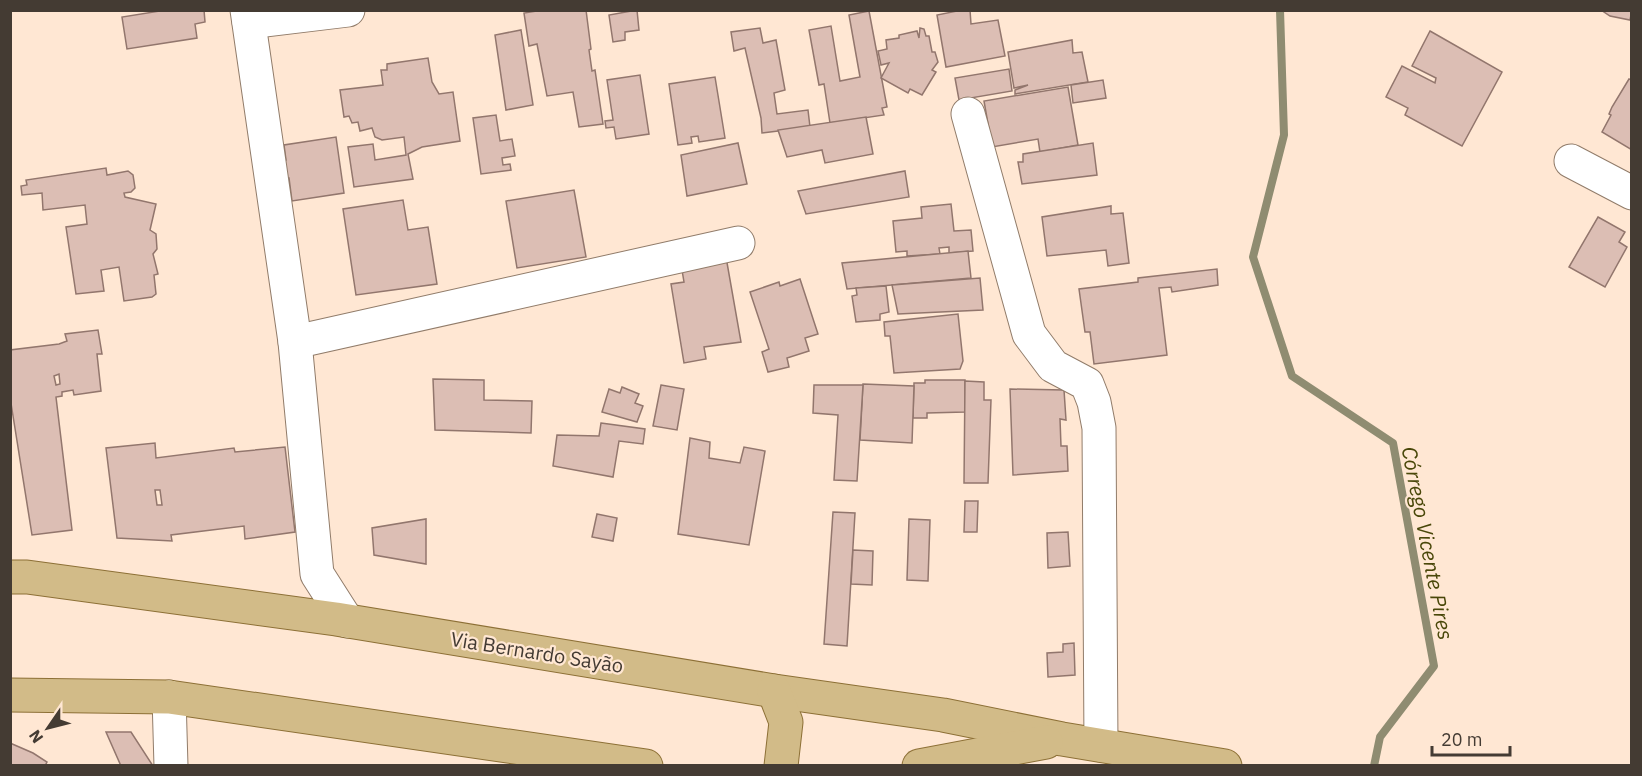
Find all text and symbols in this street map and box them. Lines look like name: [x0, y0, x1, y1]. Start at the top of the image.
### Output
water label: Córrego Vicente Pires: [1396, 444, 1460, 642]
street label: Via Bernardo Sayão: [449, 625, 625, 679]
north arrow: [18, 698, 78, 758]
scale bar: [1432, 719, 1510, 757]
text: N: [24, 726, 47, 747]
text: 20 m: [1441, 728, 1483, 751]

